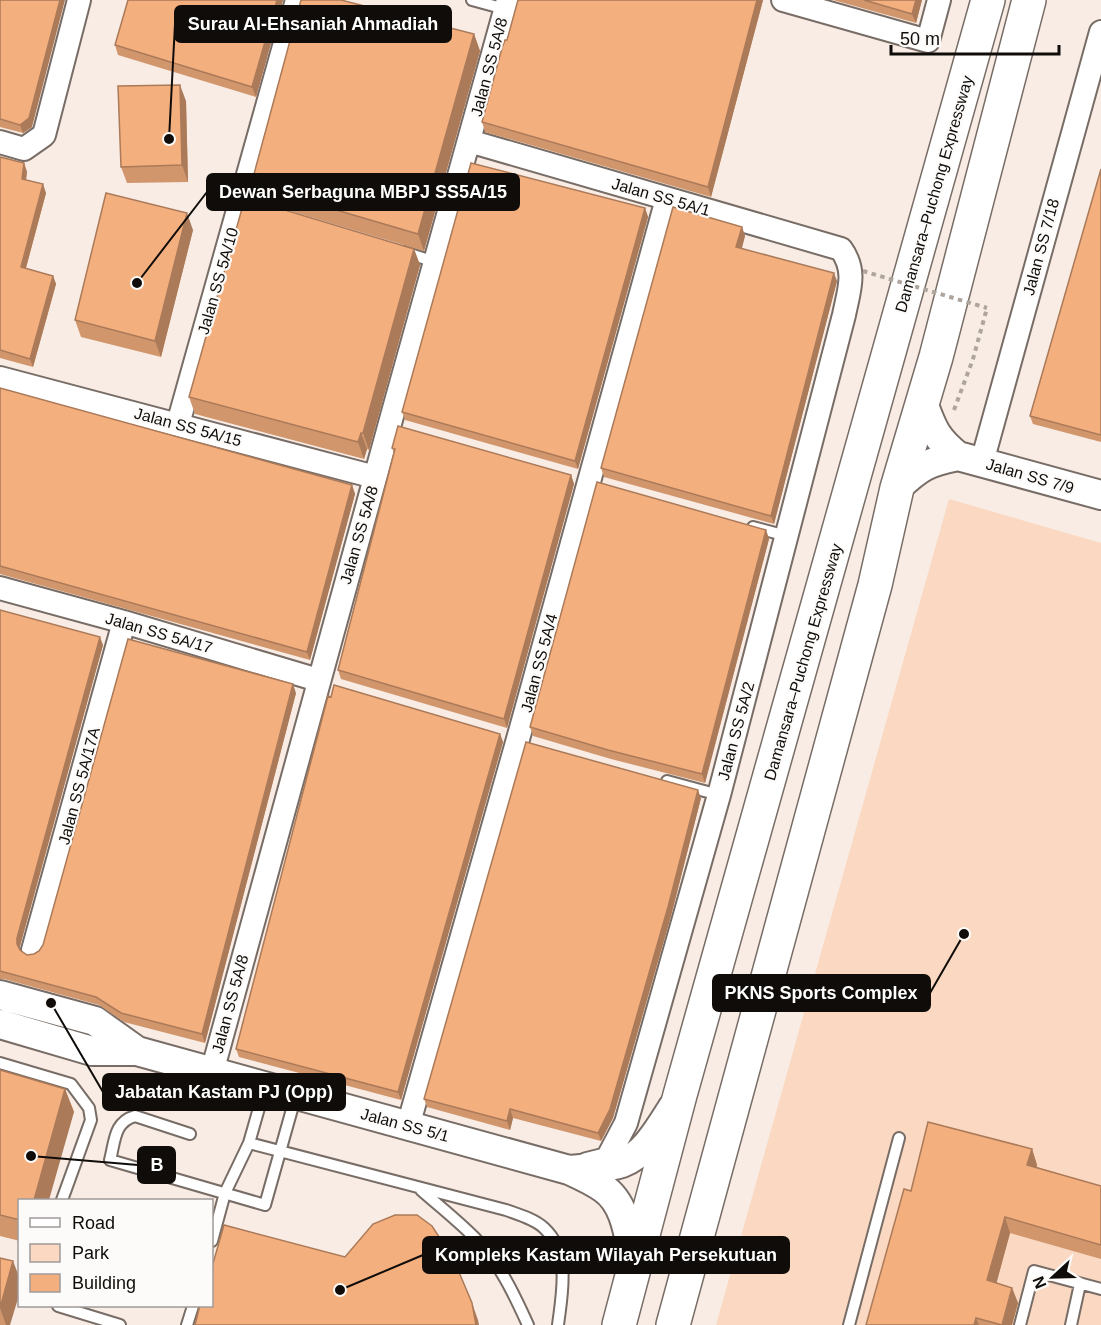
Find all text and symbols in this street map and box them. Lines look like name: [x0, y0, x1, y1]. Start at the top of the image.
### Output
callout: Surau Al-Ehsaniah Ahmadiah: [175, 6, 451, 42]
text: Surau Al-Ehsaniah Ahmadiah: [188, 14, 438, 34]
street label: Jalan SS 5A/8: [468, 16, 510, 118]
scale bar: [891, 18, 1059, 56]
text: 50 m: [900, 29, 940, 49]
street label: Damansara–Puchong Expressway: [892, 74, 976, 314]
callout: Dewan Serbaguna MBPJ SS5A/15: [207, 174, 519, 210]
street label: Jalan SS 5A/1: [610, 175, 712, 219]
text: Dewan Serbaguna MBPJ SS5A/15: [219, 182, 507, 202]
street label: Jalan SS 7/18: [1020, 197, 1062, 297]
street label: Jalan SS 5A/10: [195, 226, 241, 336]
street label: Jalan SS 5A/15: [133, 405, 244, 450]
street label: Jalan SS 7/9: [984, 455, 1076, 497]
street label: Jalan SS 5A/8: [337, 484, 381, 586]
street label: Damansara–Puchong Expressway: [761, 542, 845, 782]
street label: Jalan SS 5A/17: [104, 610, 214, 656]
street label: Jalan SS 5A/4: [518, 612, 560, 714]
street label: Jalan SS 5A/2: [715, 680, 757, 782]
street label: Jalan SS 5A/17A: [55, 725, 103, 847]
street label: Jalan SS 5A/8: [209, 953, 251, 1055]
callout: PKNS Sports Complex: [713, 975, 930, 1011]
text: PKNS Sports Complex: [724, 983, 918, 1003]
callout: Jabatan Kastam PJ (Opp): [103, 1074, 345, 1110]
text: Jabatan Kastam PJ (Opp): [115, 1082, 333, 1102]
street label: Jalan SS 5/1: [359, 1105, 451, 1145]
callout: B: [138, 1147, 175, 1183]
text: B: [151, 1155, 164, 1175]
legend: [18, 1199, 213, 1307]
text: Road: [72, 1213, 115, 1233]
callout: Kompleks Kastam Wilayah Persekutuan: [423, 1237, 789, 1273]
text: Park: [72, 1243, 110, 1263]
text: Kompleks Kastam Wilayah Persekutuan: [435, 1245, 777, 1265]
north arrow: [1023, 1247, 1083, 1307]
text: Building: [72, 1273, 136, 1293]
text: N: [1030, 1274, 1050, 1291]

